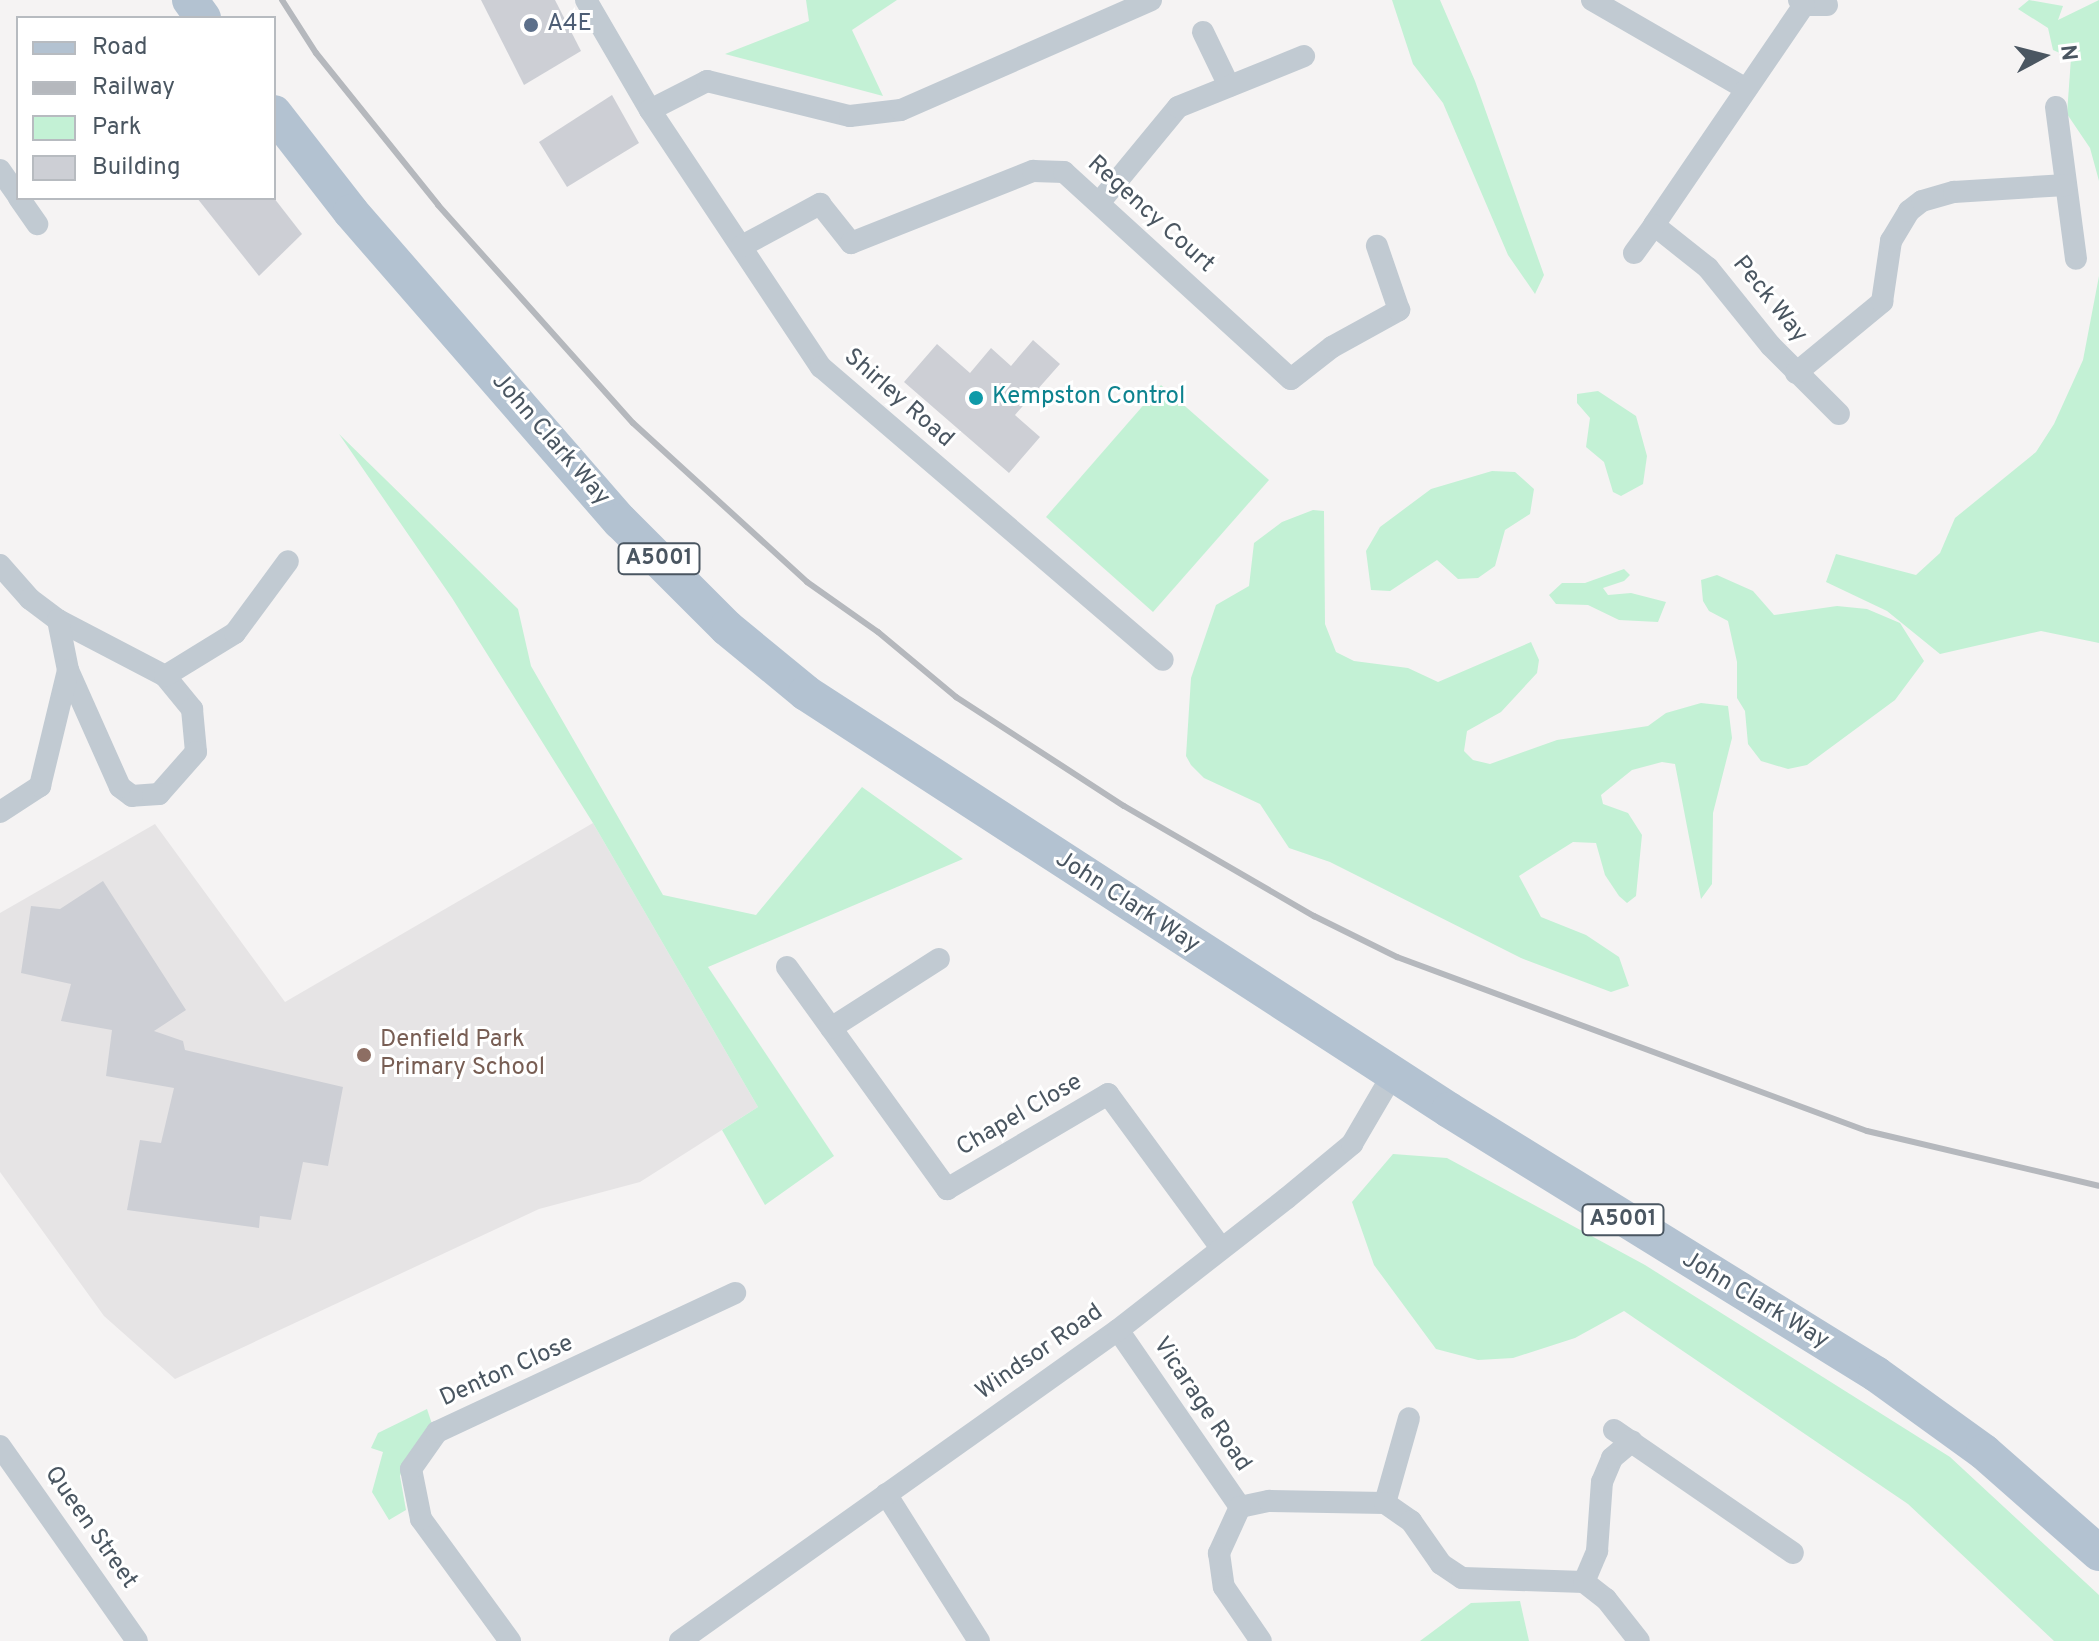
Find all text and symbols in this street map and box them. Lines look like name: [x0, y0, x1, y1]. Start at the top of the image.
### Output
place label: A4E: [547, 11, 592, 39]
legend: [16, 16, 276, 200]
marker: A4E: [522, 16, 540, 34]
north arrow: [2003, 16, 2083, 96]
text: Road: [92, 33, 148, 63]
text: N: [2053, 44, 2082, 62]
text: Railway: [92, 73, 175, 103]
text: Park: [92, 113, 142, 143]
street label: Regency Court: [1080, 150, 1220, 280]
text: Building: [92, 153, 181, 183]
street label: Peck Way: [1725, 251, 1813, 349]
street label: Shirley Road: [837, 344, 959, 454]
street label: John Clark Way: [484, 368, 616, 512]
place label: Kempston Control: [992, 384, 1185, 412]
marker: Kempston Control: [967, 389, 985, 407]
road number: A5001: [617, 541, 701, 577]
street label: John Clark Way: [1049, 846, 1205, 960]
place label: Denfield Park Primary School: [380, 1027, 545, 1083]
marker: Denfield Park Primary School: [355, 1046, 373, 1064]
street label: Chapel Close: [952, 1069, 1088, 1163]
road number: A5001: [1581, 1202, 1665, 1238]
street label: John Clark Way: [1676, 1246, 1834, 1356]
street label: Windsor Road: [971, 1299, 1109, 1407]
street label: Denton Close: [436, 1330, 578, 1414]
street label: Vicarage Road: [1146, 1332, 1256, 1478]
street label: Queen Street: [37, 1461, 143, 1595]

